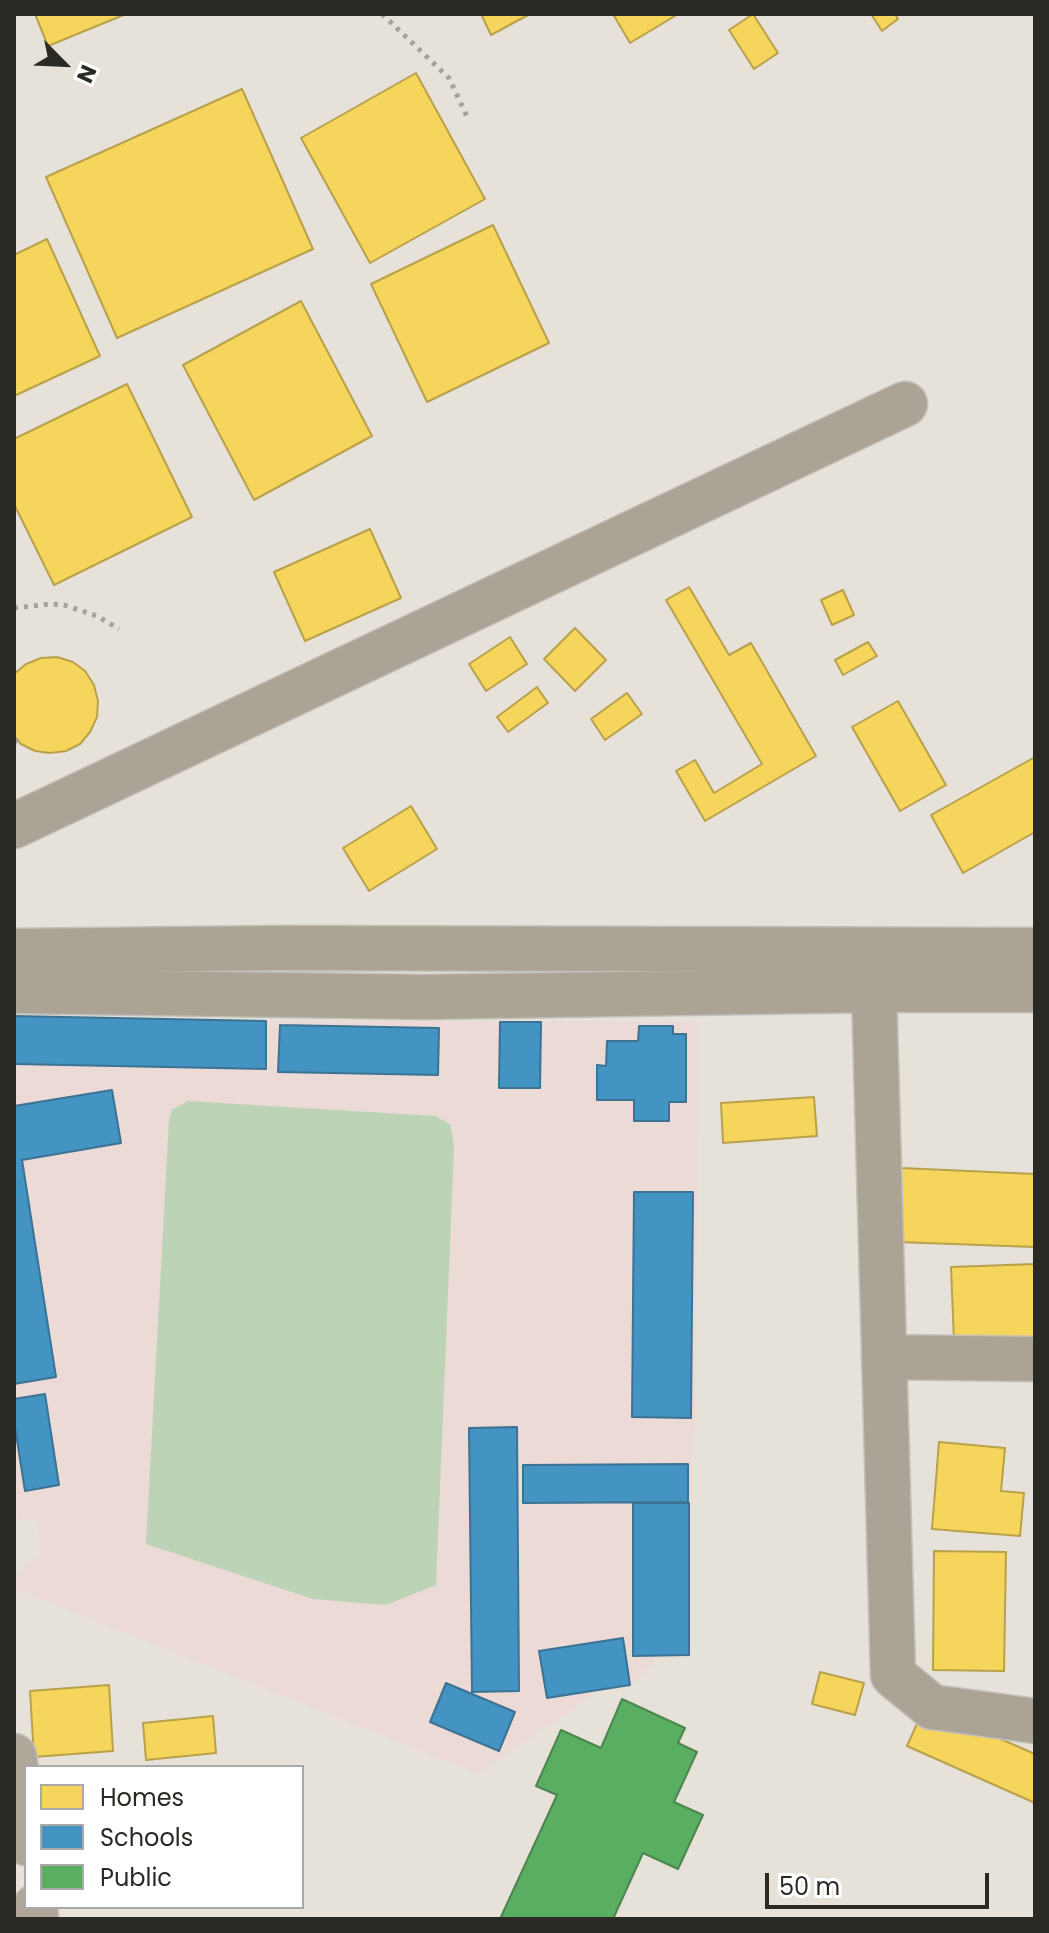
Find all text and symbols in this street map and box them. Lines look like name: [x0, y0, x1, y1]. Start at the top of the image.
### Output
north arrow: [24, 24, 104, 104]
text: N: [69, 60, 104, 88]
legend: [24, 1765, 304, 1909]
text: Homes: [100, 1781, 184, 1814]
text: Schools: [100, 1821, 193, 1854]
scale bar: [769, 1857, 993, 1907]
text: Public: [100, 1861, 172, 1894]
text: 50 m: [779, 1870, 840, 1903]

